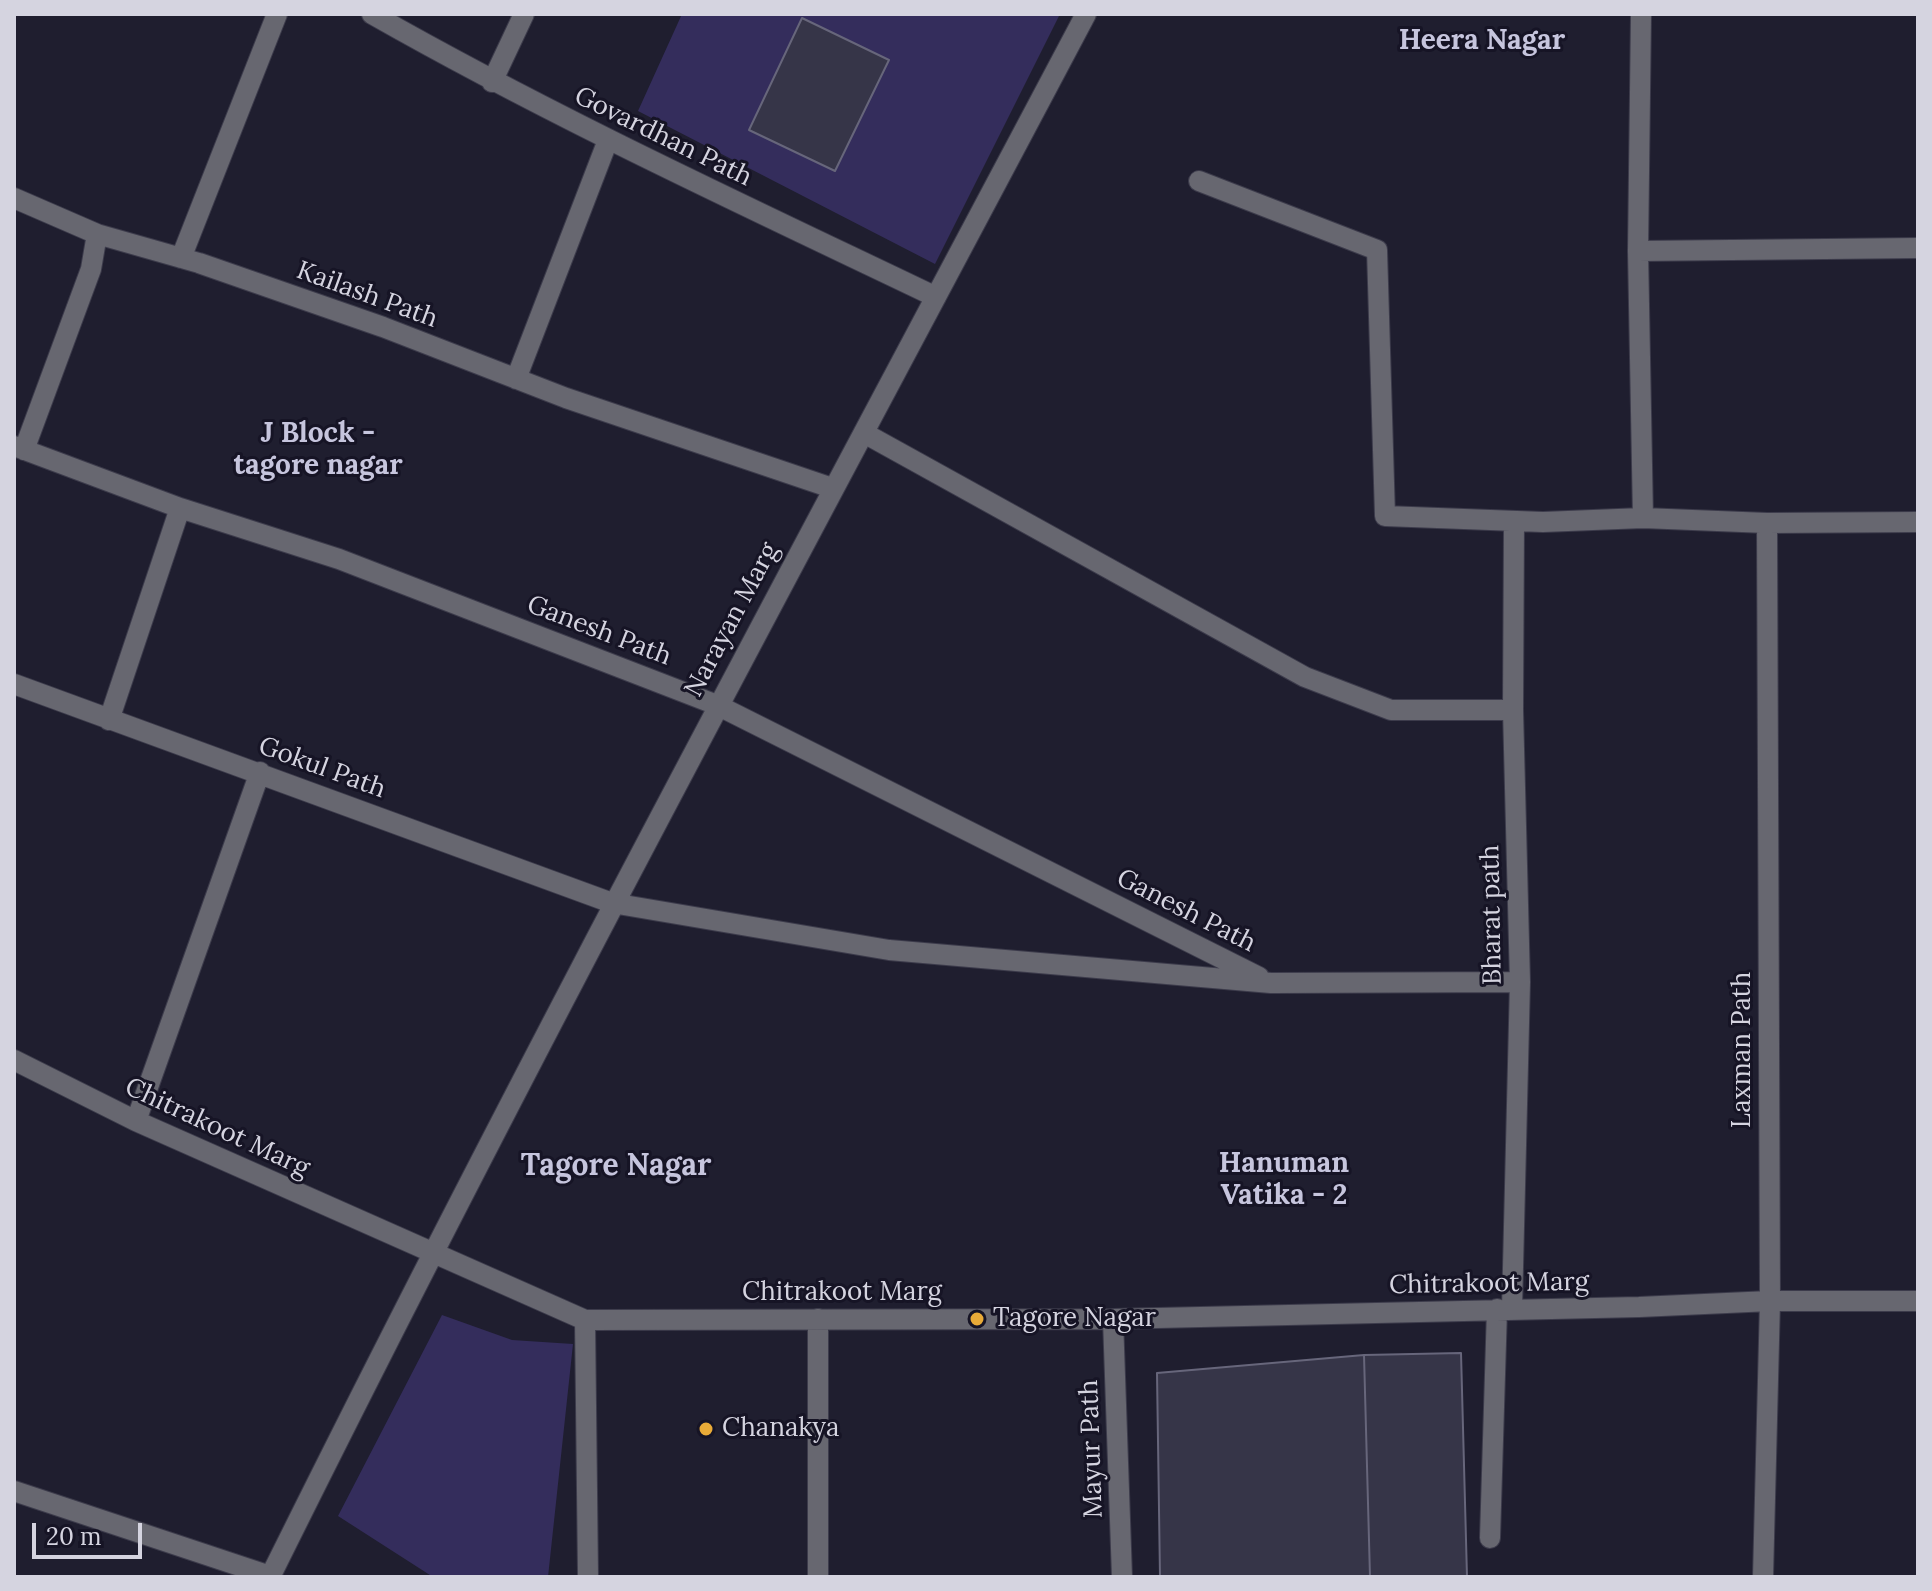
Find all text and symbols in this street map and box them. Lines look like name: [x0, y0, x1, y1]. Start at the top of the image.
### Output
district label: Heera Nagar: [1399, 24, 1565, 58]
street label: Govardhan Path: [569, 80, 757, 194]
street label: Kailash Path: [292, 255, 442, 335]
district label: J Block - tagore nagar: [233, 417, 403, 483]
street label: Narayan Marg: [678, 538, 786, 702]
street label: Ganesh Path: [522, 589, 676, 673]
street label: Gokul Path: [254, 731, 390, 805]
street label: Bharat path: [1475, 844, 1509, 986]
street label: Ganesh Path: [1111, 863, 1261, 959]
street label: Laxman Path: [1727, 972, 1759, 1128]
street label: Chitrakoot Marg: [120, 1072, 314, 1184]
district label: Hanuman Vatika - 2: [1219, 1147, 1349, 1213]
district label: Tagore Nagar: [521, 1148, 711, 1184]
street label: Chitrakoot Marg: [1389, 1267, 1589, 1301]
street label: Chitrakoot Marg: [742, 1277, 942, 1309]
place label: Tagore Nagar: [993, 1303, 1156, 1335]
marker: Tagore Nagar: [968, 1310, 986, 1328]
street label: Mayur Path: [1074, 1379, 1110, 1519]
place label: Chanakya: [722, 1413, 839, 1445]
marker: Chanakya: [697, 1420, 715, 1438]
scale bar: [36, 1507, 146, 1557]
text: 20 m: [46, 1521, 102, 1552]

